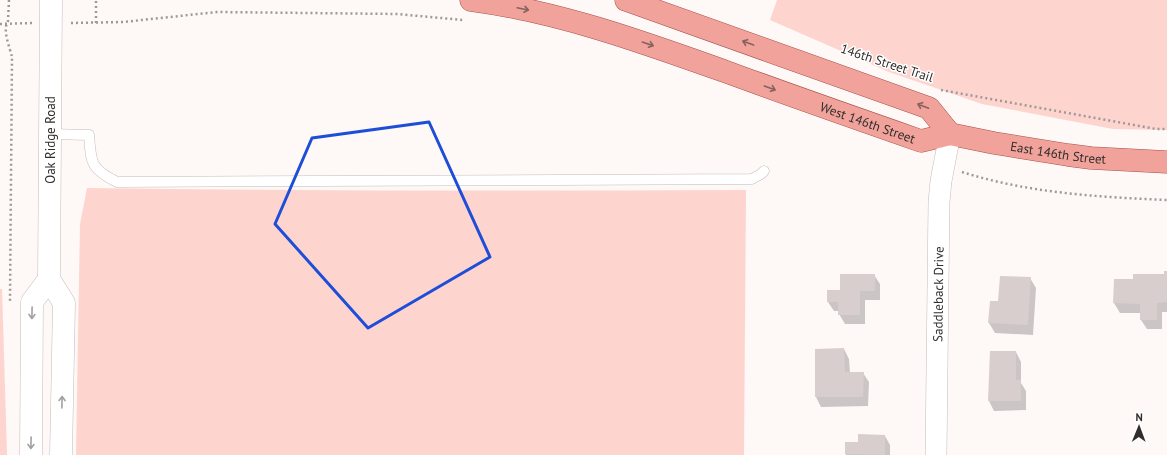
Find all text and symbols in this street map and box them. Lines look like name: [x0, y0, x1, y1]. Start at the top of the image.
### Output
one-way arrow: [516, 5, 529, 13]
one-way arrow: [742, 39, 754, 47]
street label: 146th Street Trail: [838, 40, 936, 86]
one-way arrow: [641, 41, 654, 48]
one-way arrow: [764, 84, 776, 92]
street label: Oak Ridge Road: [42, 96, 59, 184]
street label: West 146th Street: [818, 98, 918, 147]
one-way arrow: [917, 102, 929, 110]
street label: East 146th Street: [1009, 137, 1107, 167]
street label: Saddleback Drive: [929, 246, 947, 342]
one-way arrow: [28, 306, 36, 319]
one-way arrow: [58, 396, 65, 409]
north arrow: [1119, 407, 1159, 447]
text: N: [1135, 410, 1143, 424]
one-way arrow: [27, 436, 35, 449]

